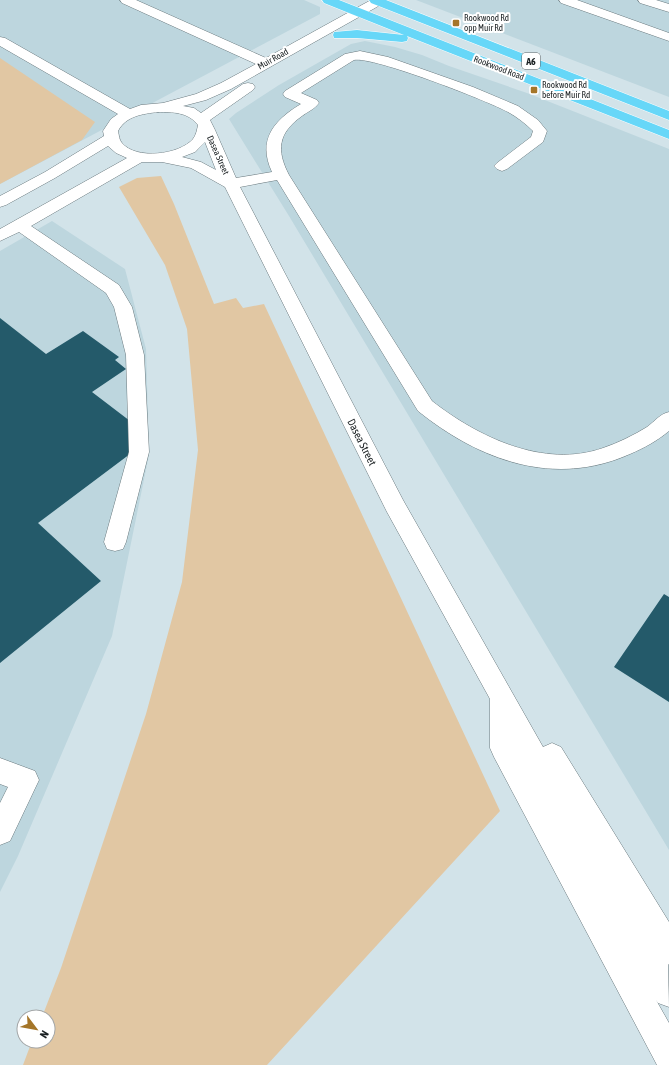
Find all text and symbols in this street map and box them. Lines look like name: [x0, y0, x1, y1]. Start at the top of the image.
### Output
place label: Rookwood Rd opp Muir Rd: [464, 13, 509, 33]
marker: Rookwood Rd opp Muir Rd: [451, 18, 461, 28]
street label: Muir Road: [256, 46, 290, 72]
road number: A6: [522, 53, 540, 69]
street label: Rookwood Road: [472, 54, 526, 82]
place label: Rookwood Rd before Muir Rd: [542, 80, 590, 100]
marker: Rookwood Rd before Muir Rd: [529, 85, 539, 95]
street label: Dasea Street: [205, 134, 231, 176]
street label: Dasea Street: [345, 417, 379, 467]
north arrow: [16, 1009, 56, 1049]
text: N: [38, 1028, 51, 1040]

